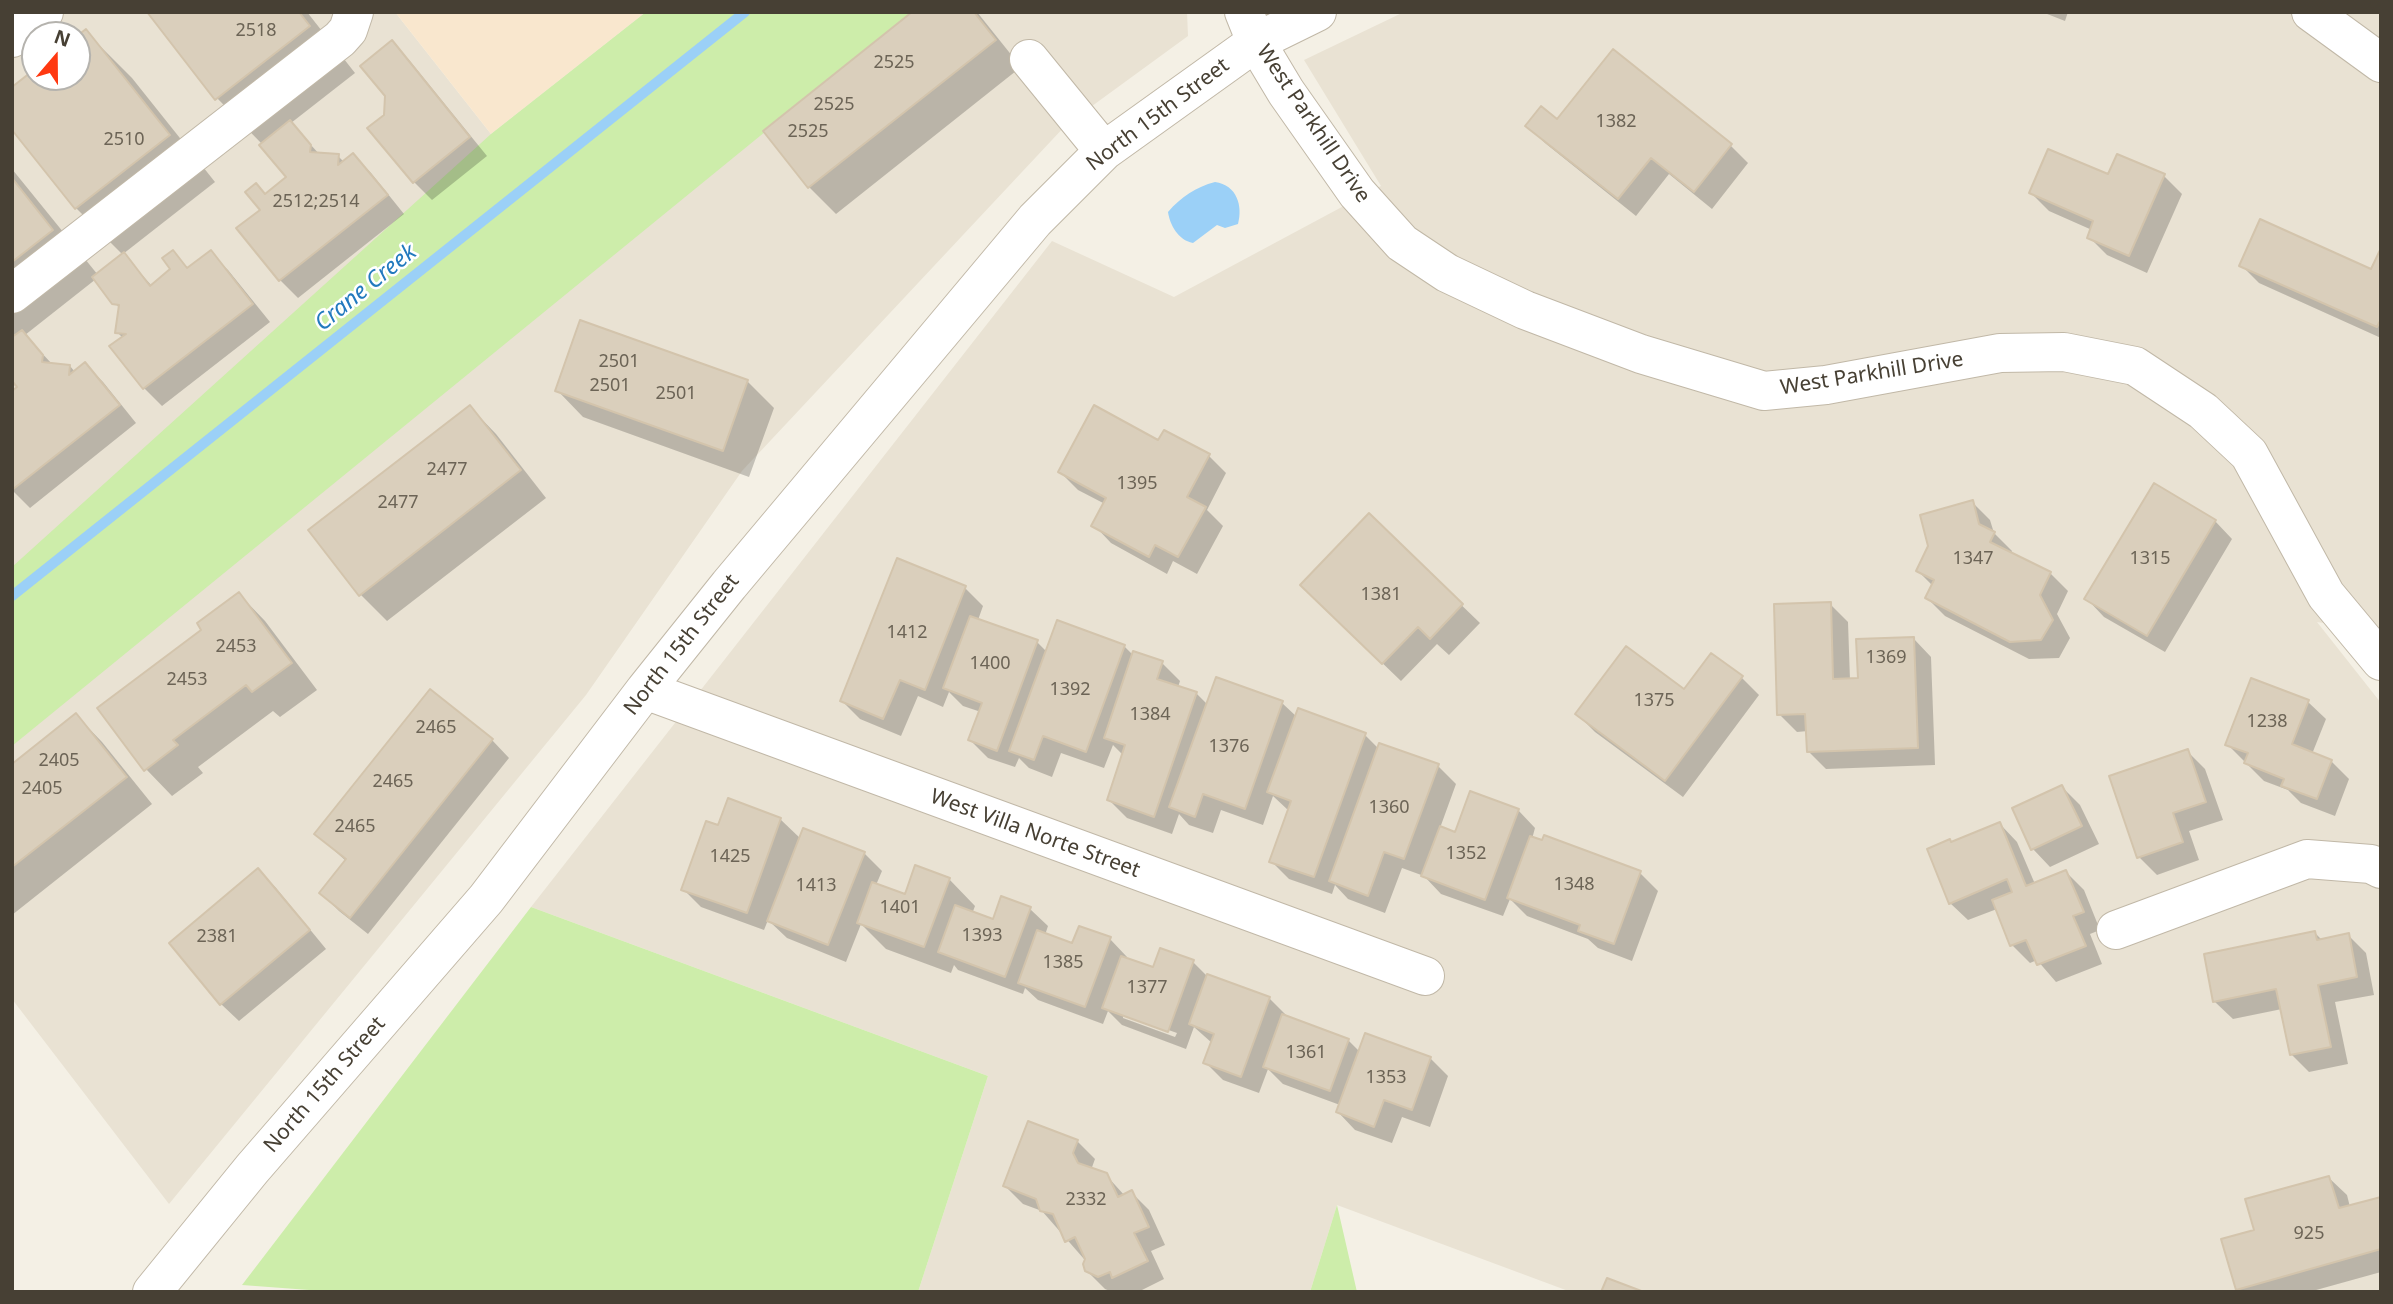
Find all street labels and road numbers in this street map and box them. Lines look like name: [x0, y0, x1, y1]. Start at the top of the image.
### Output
street label: West Parkhill Drive: [1251, 40, 1375, 208]
street label: North 15th Street: [1082, 53, 1234, 177]
street label: West Parkhill Drive: [1779, 347, 1965, 401]
street label: North 15th Street: [619, 569, 745, 721]
street label: West Villa Norte Street: [927, 784, 1143, 884]
street label: North 15th Street: [259, 1012, 391, 1158]

